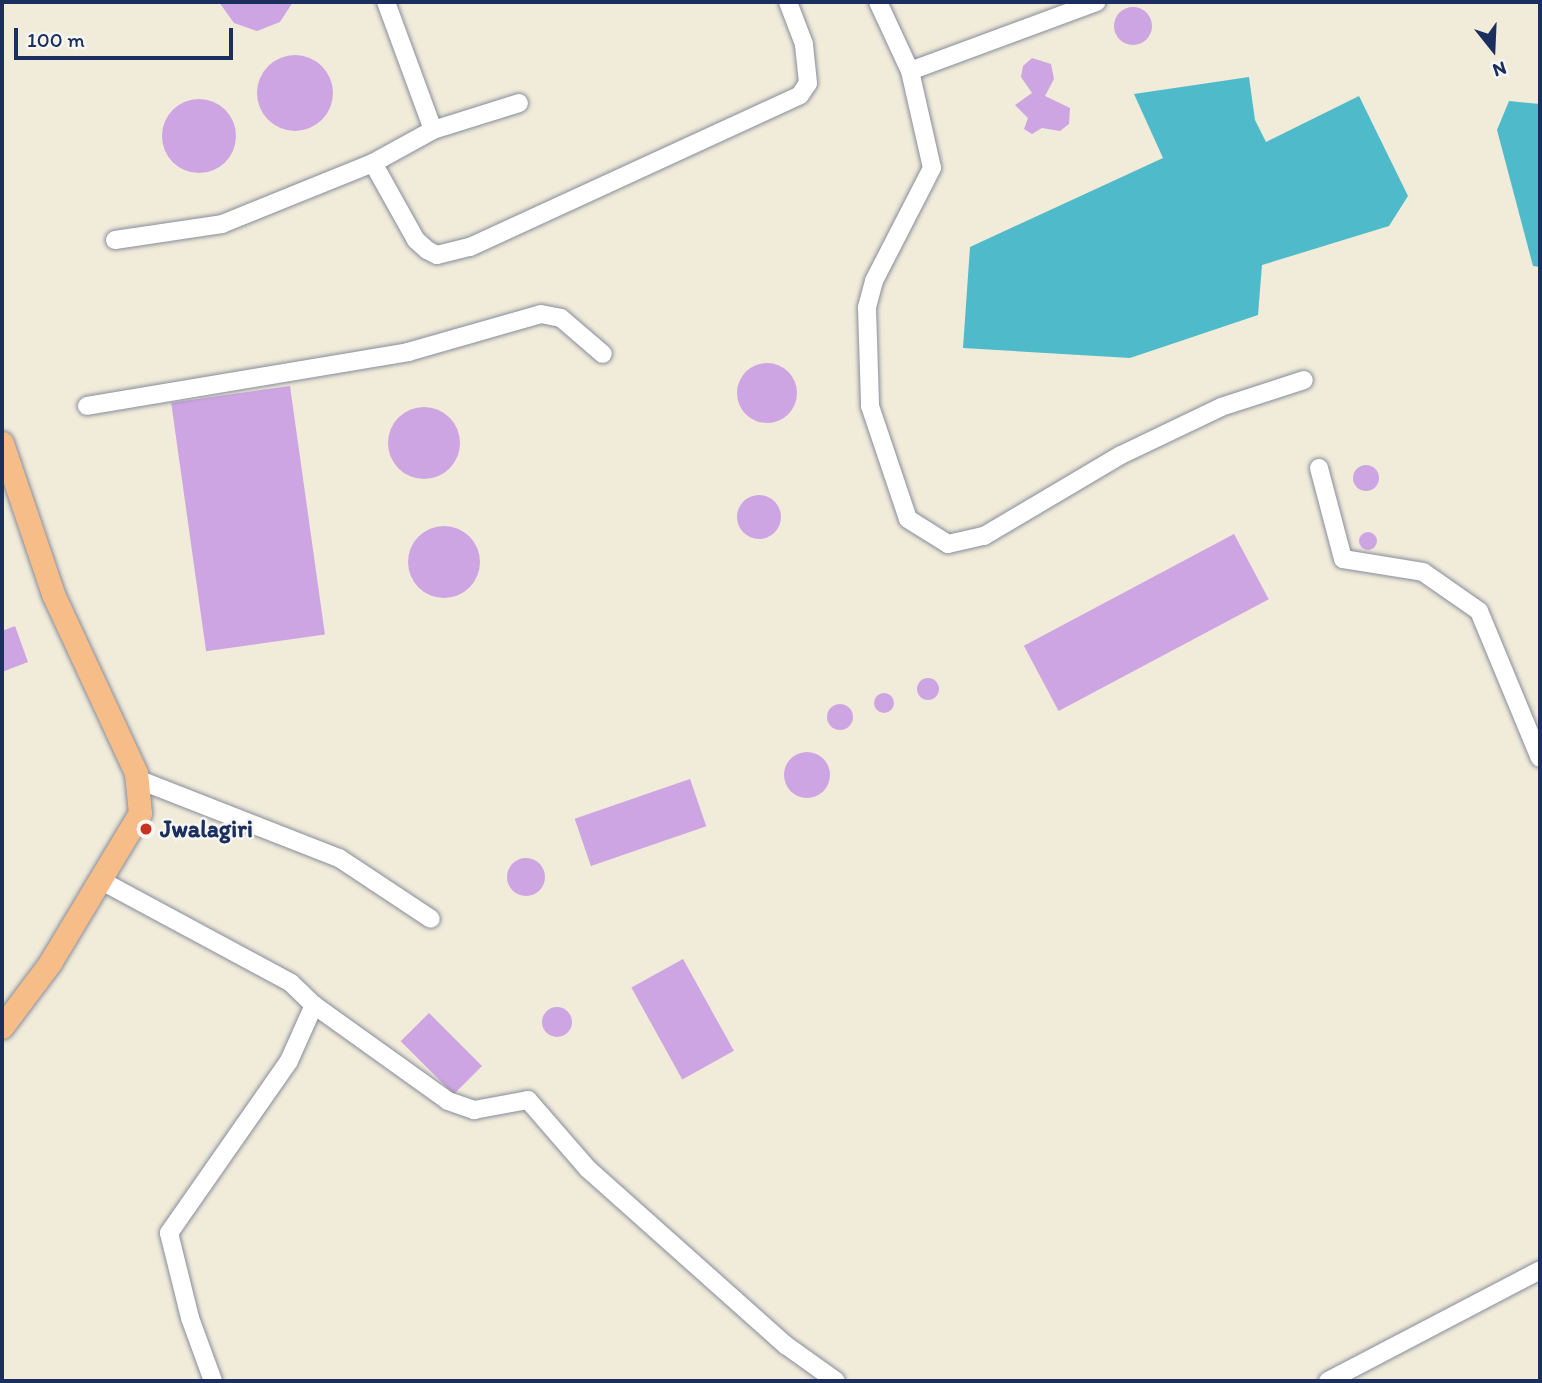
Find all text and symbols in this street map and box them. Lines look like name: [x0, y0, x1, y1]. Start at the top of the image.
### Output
scale bar: [18, 14, 236, 58]
north arrow: [1458, 14, 1528, 84]
text: 100 m: [27, 27, 85, 52]
text: N: [1490, 57, 1509, 82]
place label: Jwalagiri: [160, 815, 253, 843]
marker: Jwalagiri: [138, 821, 154, 837]

